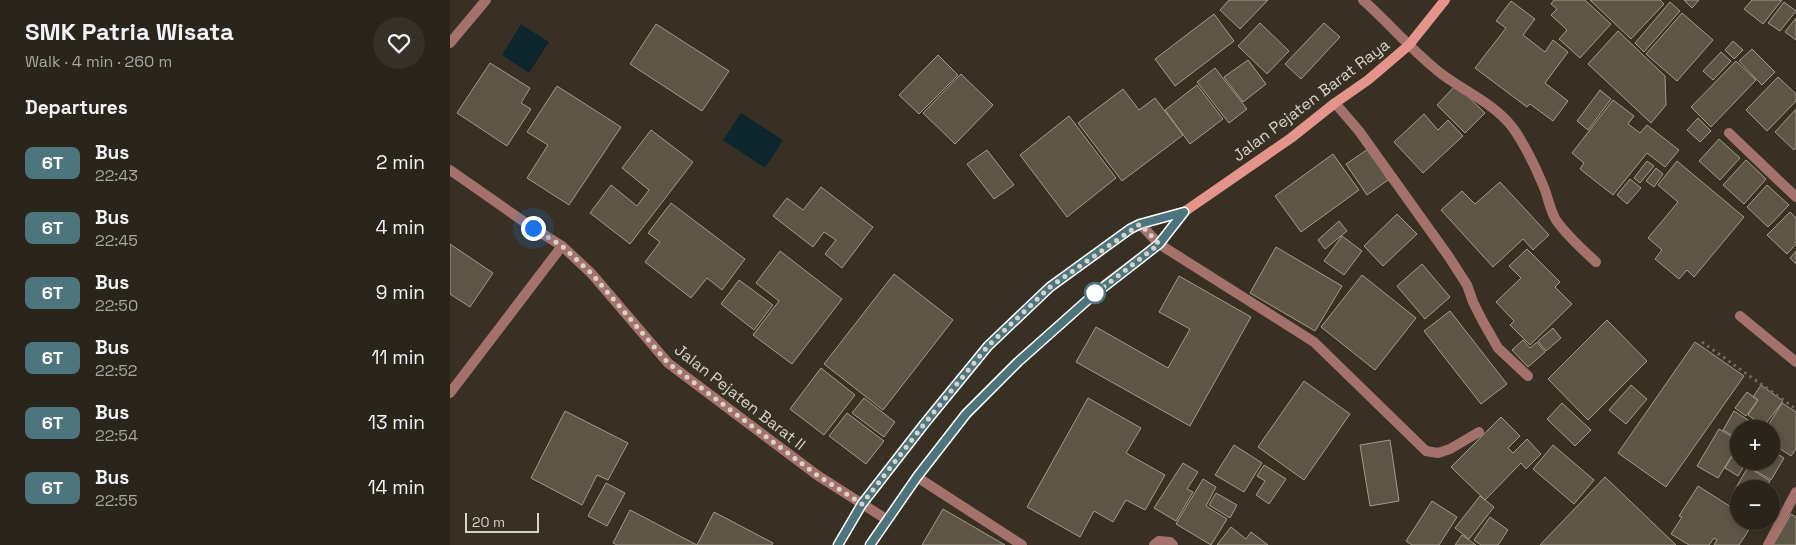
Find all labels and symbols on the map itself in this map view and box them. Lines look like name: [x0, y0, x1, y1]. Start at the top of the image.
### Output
street label: Jalan Pejaten Barat Raya: [1228, 34, 1394, 166]
your location: [521, 216, 546, 241]
unlabelled marker: [1084, 282, 1106, 304]
street label: Jalan Pejaten Barat II: [670, 339, 810, 455]
scale bar: [465, 510, 539, 533]

